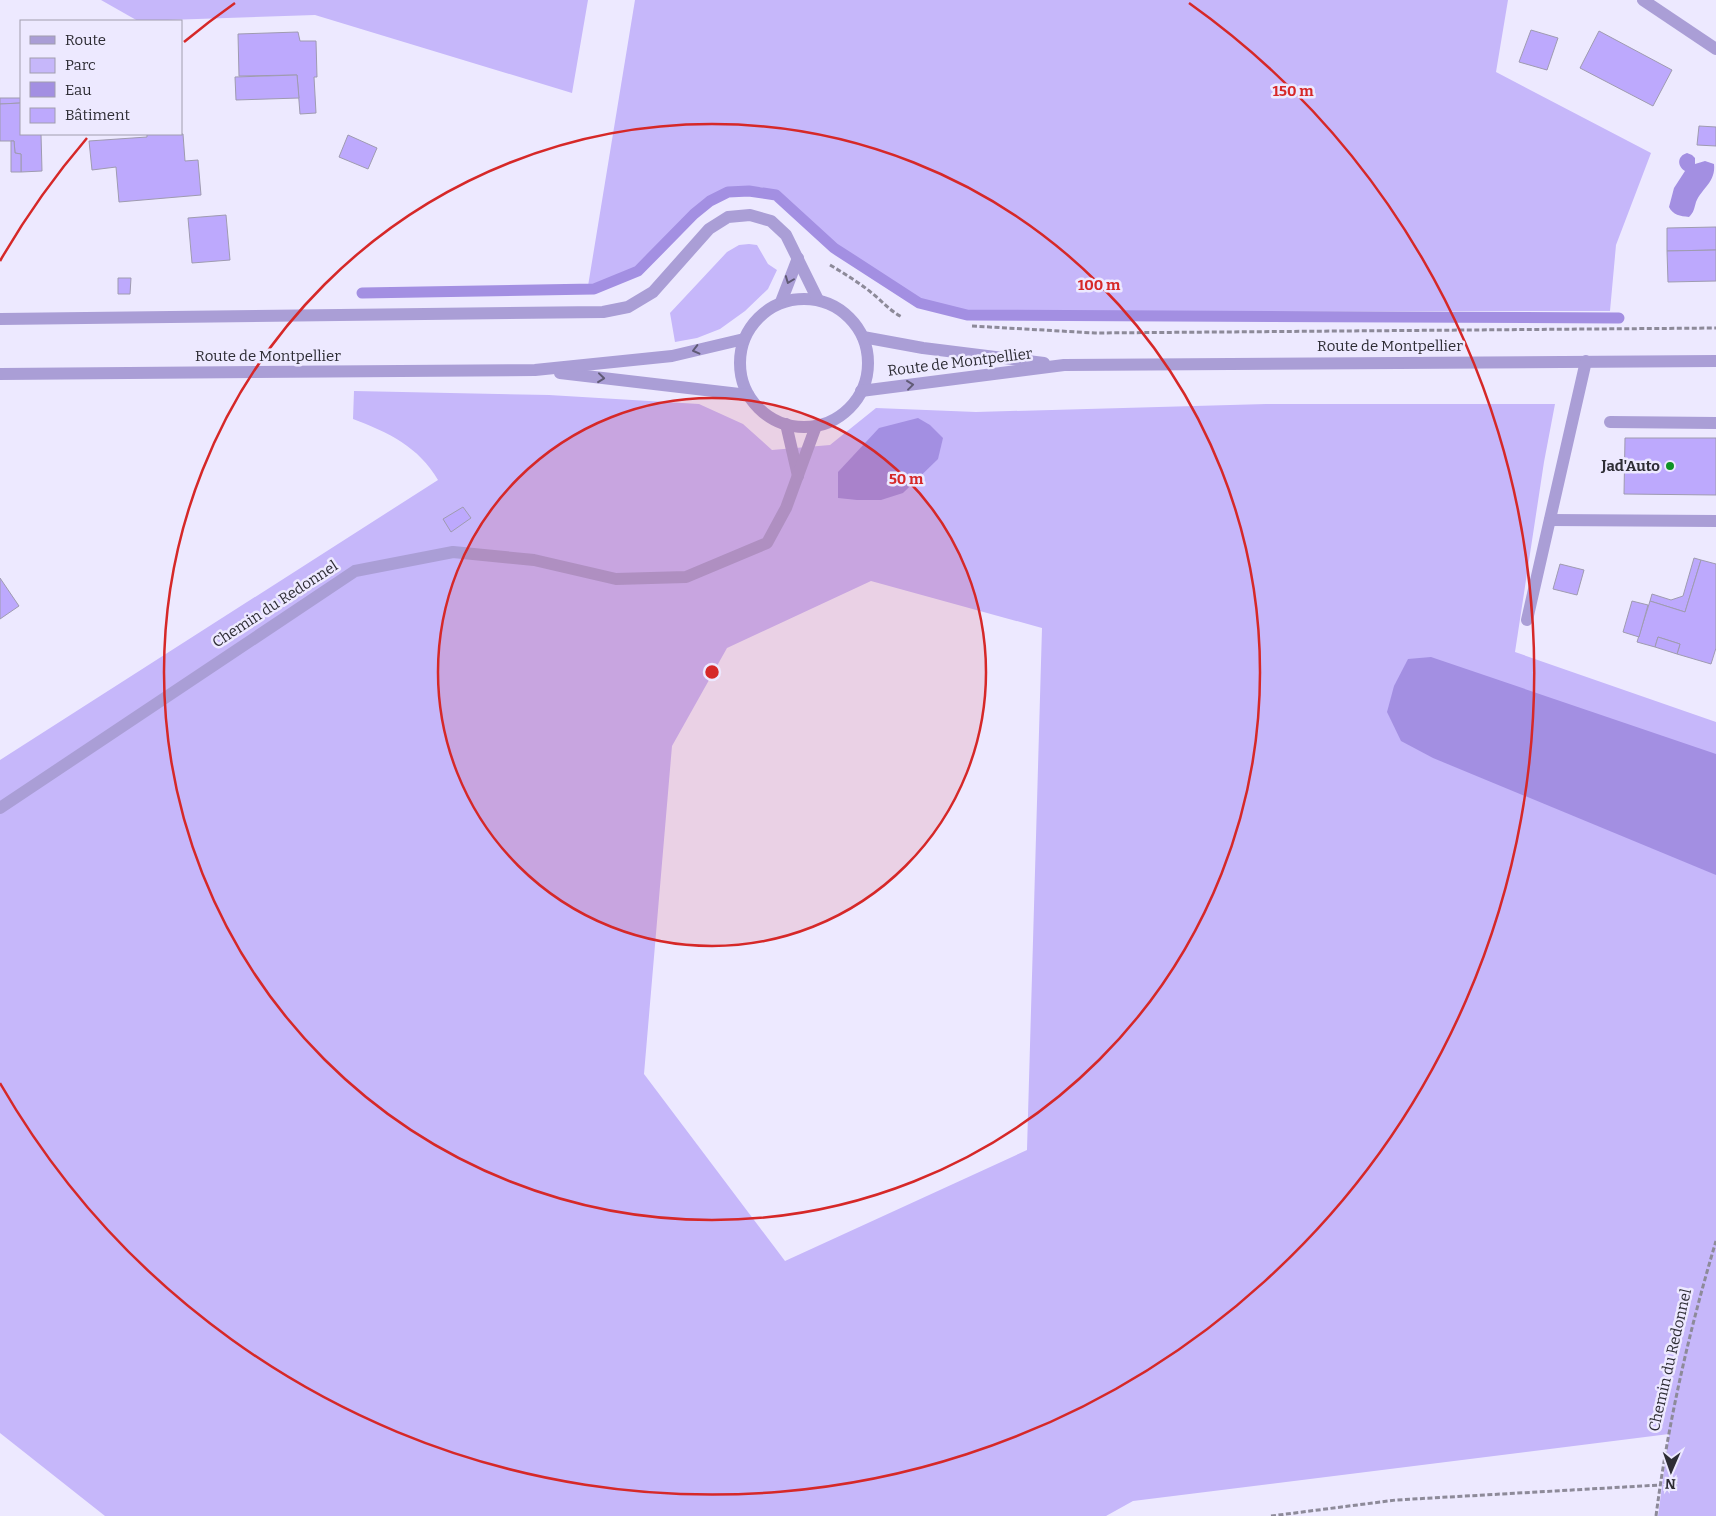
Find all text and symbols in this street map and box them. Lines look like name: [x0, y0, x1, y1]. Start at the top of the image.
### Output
legend: [20, 20, 182, 135]
text: Route: [65, 31, 106, 49]
text: Parc: [65, 56, 96, 74]
text: Eau: [65, 81, 92, 99]
text: 150 m: [1272, 82, 1314, 100]
text: Bâtiment: [65, 106, 130, 124]
one-way arrow: [785, 275, 796, 284]
text: 100 m: [1078, 276, 1121, 294]
street label: Route de Montpellier: [1317, 337, 1463, 355]
one-way arrow: [692, 344, 701, 355]
street label: Route de Montpellier: [887, 344, 1034, 380]
street label: Route de Montpellier: [195, 347, 341, 365]
one-way arrow: [598, 372, 606, 383]
one-way arrow: [906, 380, 914, 391]
place label: Jad'Auto: [1601, 457, 1660, 475]
marker: Jad'Auto: [1664, 460, 1676, 472]
text: 50 m: [889, 470, 924, 488]
street label: Chemin du Redonnel: [209, 557, 341, 651]
centre of rings: [703, 663, 721, 681]
street label: Chemin du Redonnel: [1645, 1287, 1695, 1433]
north arrow: [1646, 1446, 1696, 1496]
text: N: [1665, 1475, 1676, 1492]

